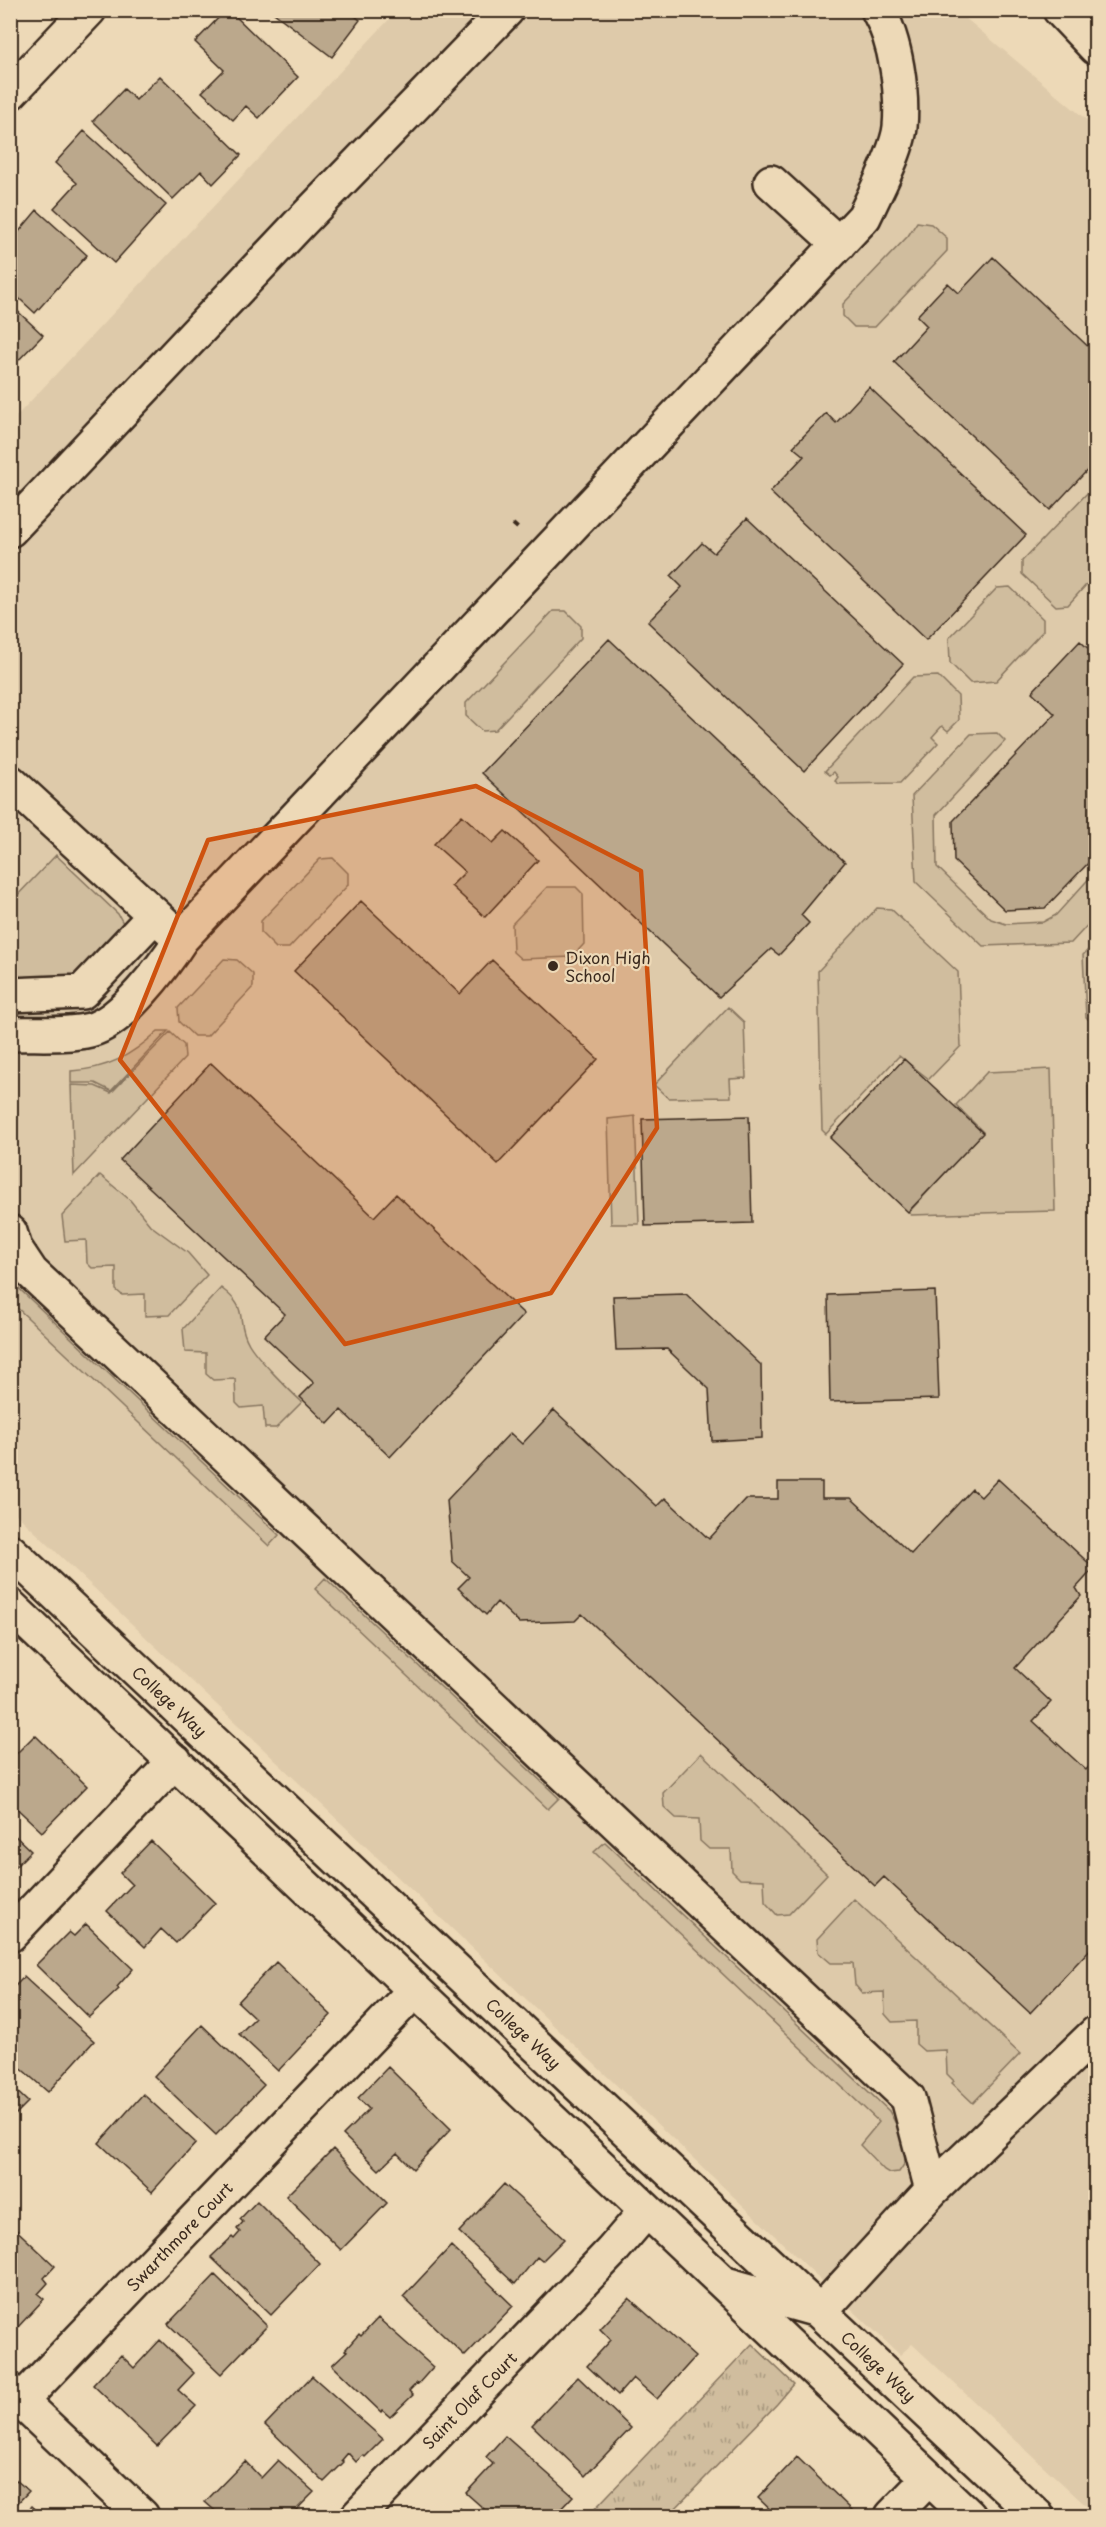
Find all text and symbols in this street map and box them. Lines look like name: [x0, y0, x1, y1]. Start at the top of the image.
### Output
place label: Dixon High School: [565, 945, 651, 987]
marker: Dixon High School: [546, 959, 560, 973]
street label: College Way: [127, 1660, 213, 1742]
street label: College Way: [481, 1992, 567, 2074]
street label: Swarthmore Court: [120, 2175, 238, 2296]
street label: College Way: [836, 2325, 922, 2407]
street label: Saint Olaf Court: [416, 2346, 522, 2454]

